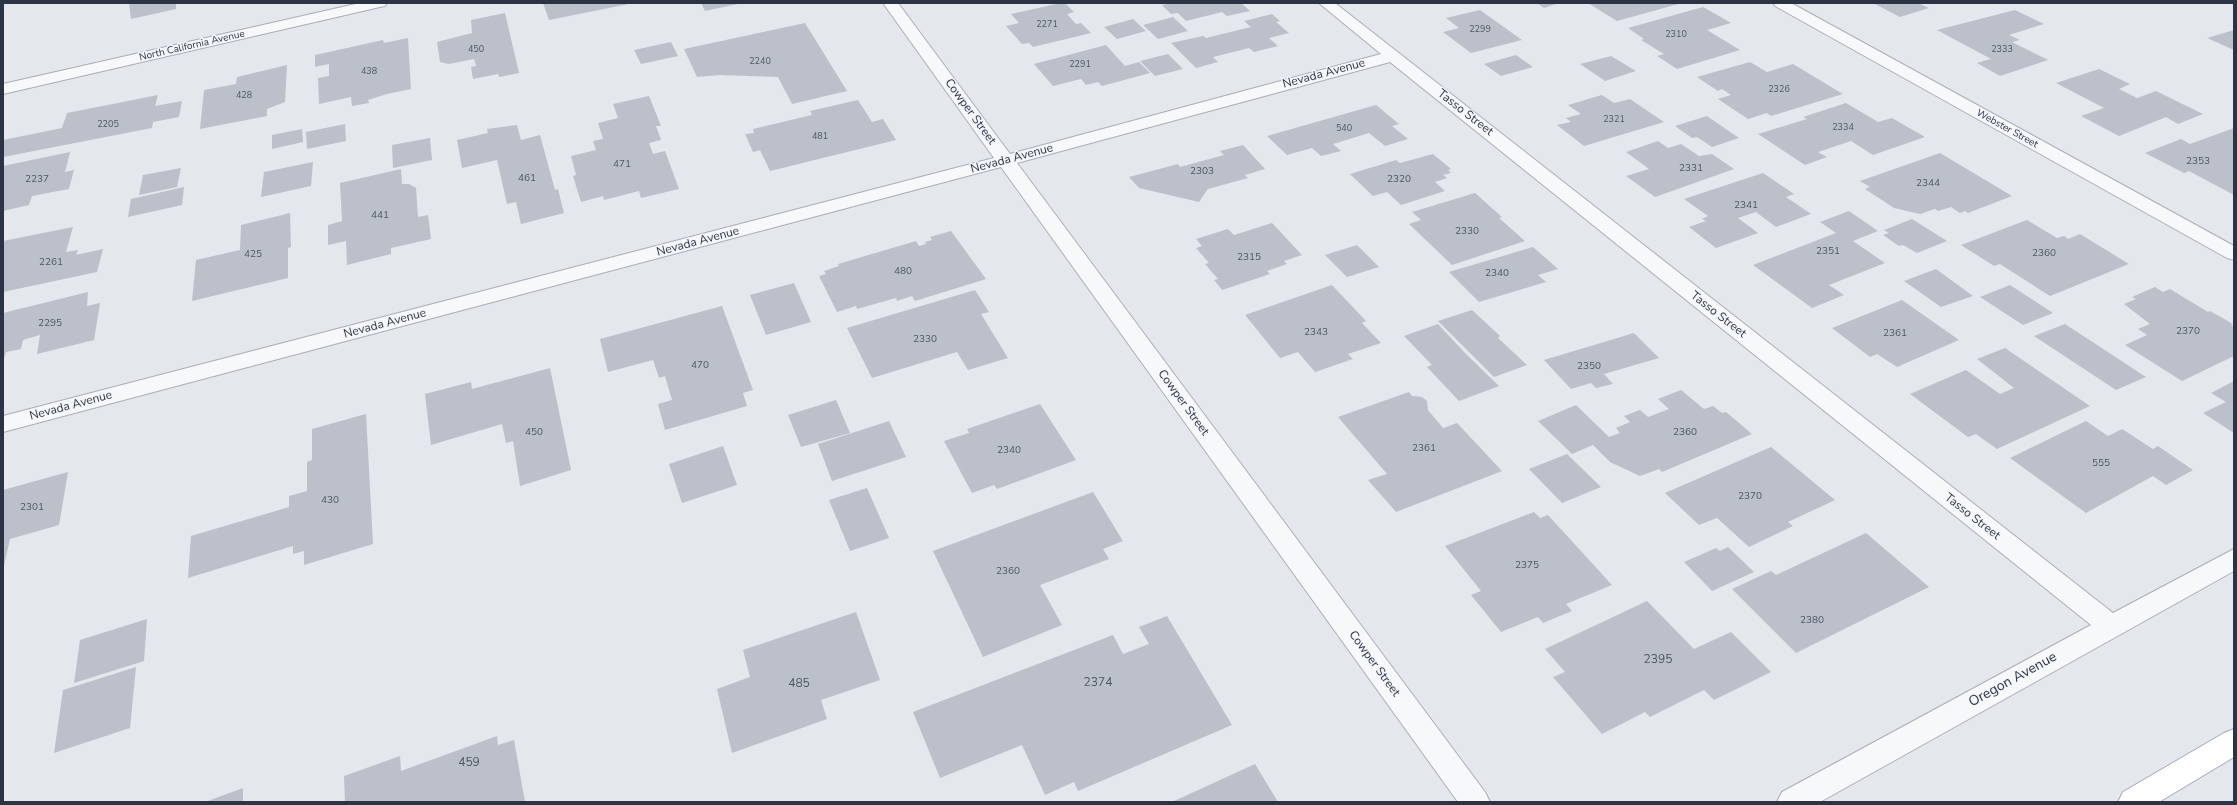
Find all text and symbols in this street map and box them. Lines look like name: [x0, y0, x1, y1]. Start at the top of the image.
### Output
house number: 2271: [1036, 20, 1058, 30]
house number: 2299: [1469, 25, 1491, 35]
street label: North California Avenue: [138, 28, 246, 64]
house number: 2310: [1665, 30, 1687, 40]
house number: 450: [468, 45, 484, 55]
house number: 2333: [1991, 45, 2013, 55]
street label: Nevada Avenue: [1281, 56, 1367, 92]
house number: 2240: [749, 57, 771, 67]
house number: 2291: [1069, 60, 1091, 70]
house number: 438: [361, 67, 377, 77]
street label: Cowper Street: [941, 76, 999, 148]
house number: 2326: [1768, 85, 1790, 95]
street label: Tasso Street: [1434, 87, 1496, 139]
house number: 428: [236, 91, 252, 101]
street label: Webster Street: [1974, 107, 2040, 151]
house number: 2321: [1603, 115, 1625, 125]
house number: 2205: [97, 120, 119, 130]
house number: 2334: [1832, 123, 1854, 133]
house number: 540: [1336, 124, 1352, 134]
house number: 481: [812, 132, 828, 142]
street label: Nevada Avenue: [969, 141, 1055, 177]
house number: 2353: [2186, 156, 2210, 168]
house number: 471: [613, 159, 631, 171]
house number: 2331: [1679, 163, 1703, 175]
house number: 2303: [1190, 166, 1214, 178]
house number: 461: [518, 173, 536, 185]
house number: 2237: [25, 174, 49, 186]
house number: 2320: [1387, 174, 1411, 186]
house number: 2344: [1916, 178, 1940, 190]
house number: 2341: [1734, 200, 1758, 212]
house number: 441: [371, 210, 389, 222]
street label: Nevada Avenue: [655, 224, 741, 260]
house number: 2330: [1455, 226, 1479, 238]
house number: 2351: [1816, 246, 1840, 258]
house number: 2360: [2032, 248, 2056, 260]
house number: 425: [244, 249, 262, 261]
house number: 2315: [1237, 252, 1261, 264]
house number: 2261: [39, 257, 63, 269]
house number: 480: [894, 266, 912, 278]
house number: 2340: [1485, 268, 1509, 280]
street label: Tasso Street: [1687, 289, 1749, 341]
street label: Nevada Avenue: [342, 306, 428, 342]
house number: 2295: [38, 318, 62, 330]
house number: 2370: [2176, 326, 2200, 338]
house number: 2343: [1304, 327, 1328, 339]
house number: 2361: [1883, 328, 1907, 340]
house number: 2330: [913, 334, 937, 346]
house number: 470: [691, 360, 709, 372]
house number: 2350: [1577, 361, 1601, 373]
street label: Cowper Street: [1154, 367, 1212, 439]
street label: Nevada Avenue: [28, 388, 114, 424]
house number: 450: [525, 427, 543, 439]
house number: 2360: [1673, 427, 1697, 439]
house number: 2361: [1412, 443, 1436, 455]
house number: 2340: [997, 445, 1021, 457]
house number: 555: [2092, 458, 2110, 470]
house number: 2370: [1738, 491, 1762, 503]
street label: Tasso Street: [1941, 491, 2003, 543]
house number: 430: [321, 495, 339, 507]
house number: 2301: [20, 502, 44, 514]
house number: 2375: [1515, 560, 1539, 572]
house number: 2360: [996, 566, 1020, 578]
house number: 2380: [1800, 615, 1824, 627]
street label: Cowper Street: [1345, 628, 1403, 700]
street label: Oregon Avenue: [1966, 649, 2060, 711]
house number: 2395: [1644, 653, 1672, 667]
house number: 2374: [1084, 676, 1112, 690]
house number: 485: [788, 677, 810, 691]
house number: 459: [458, 756, 480, 770]

